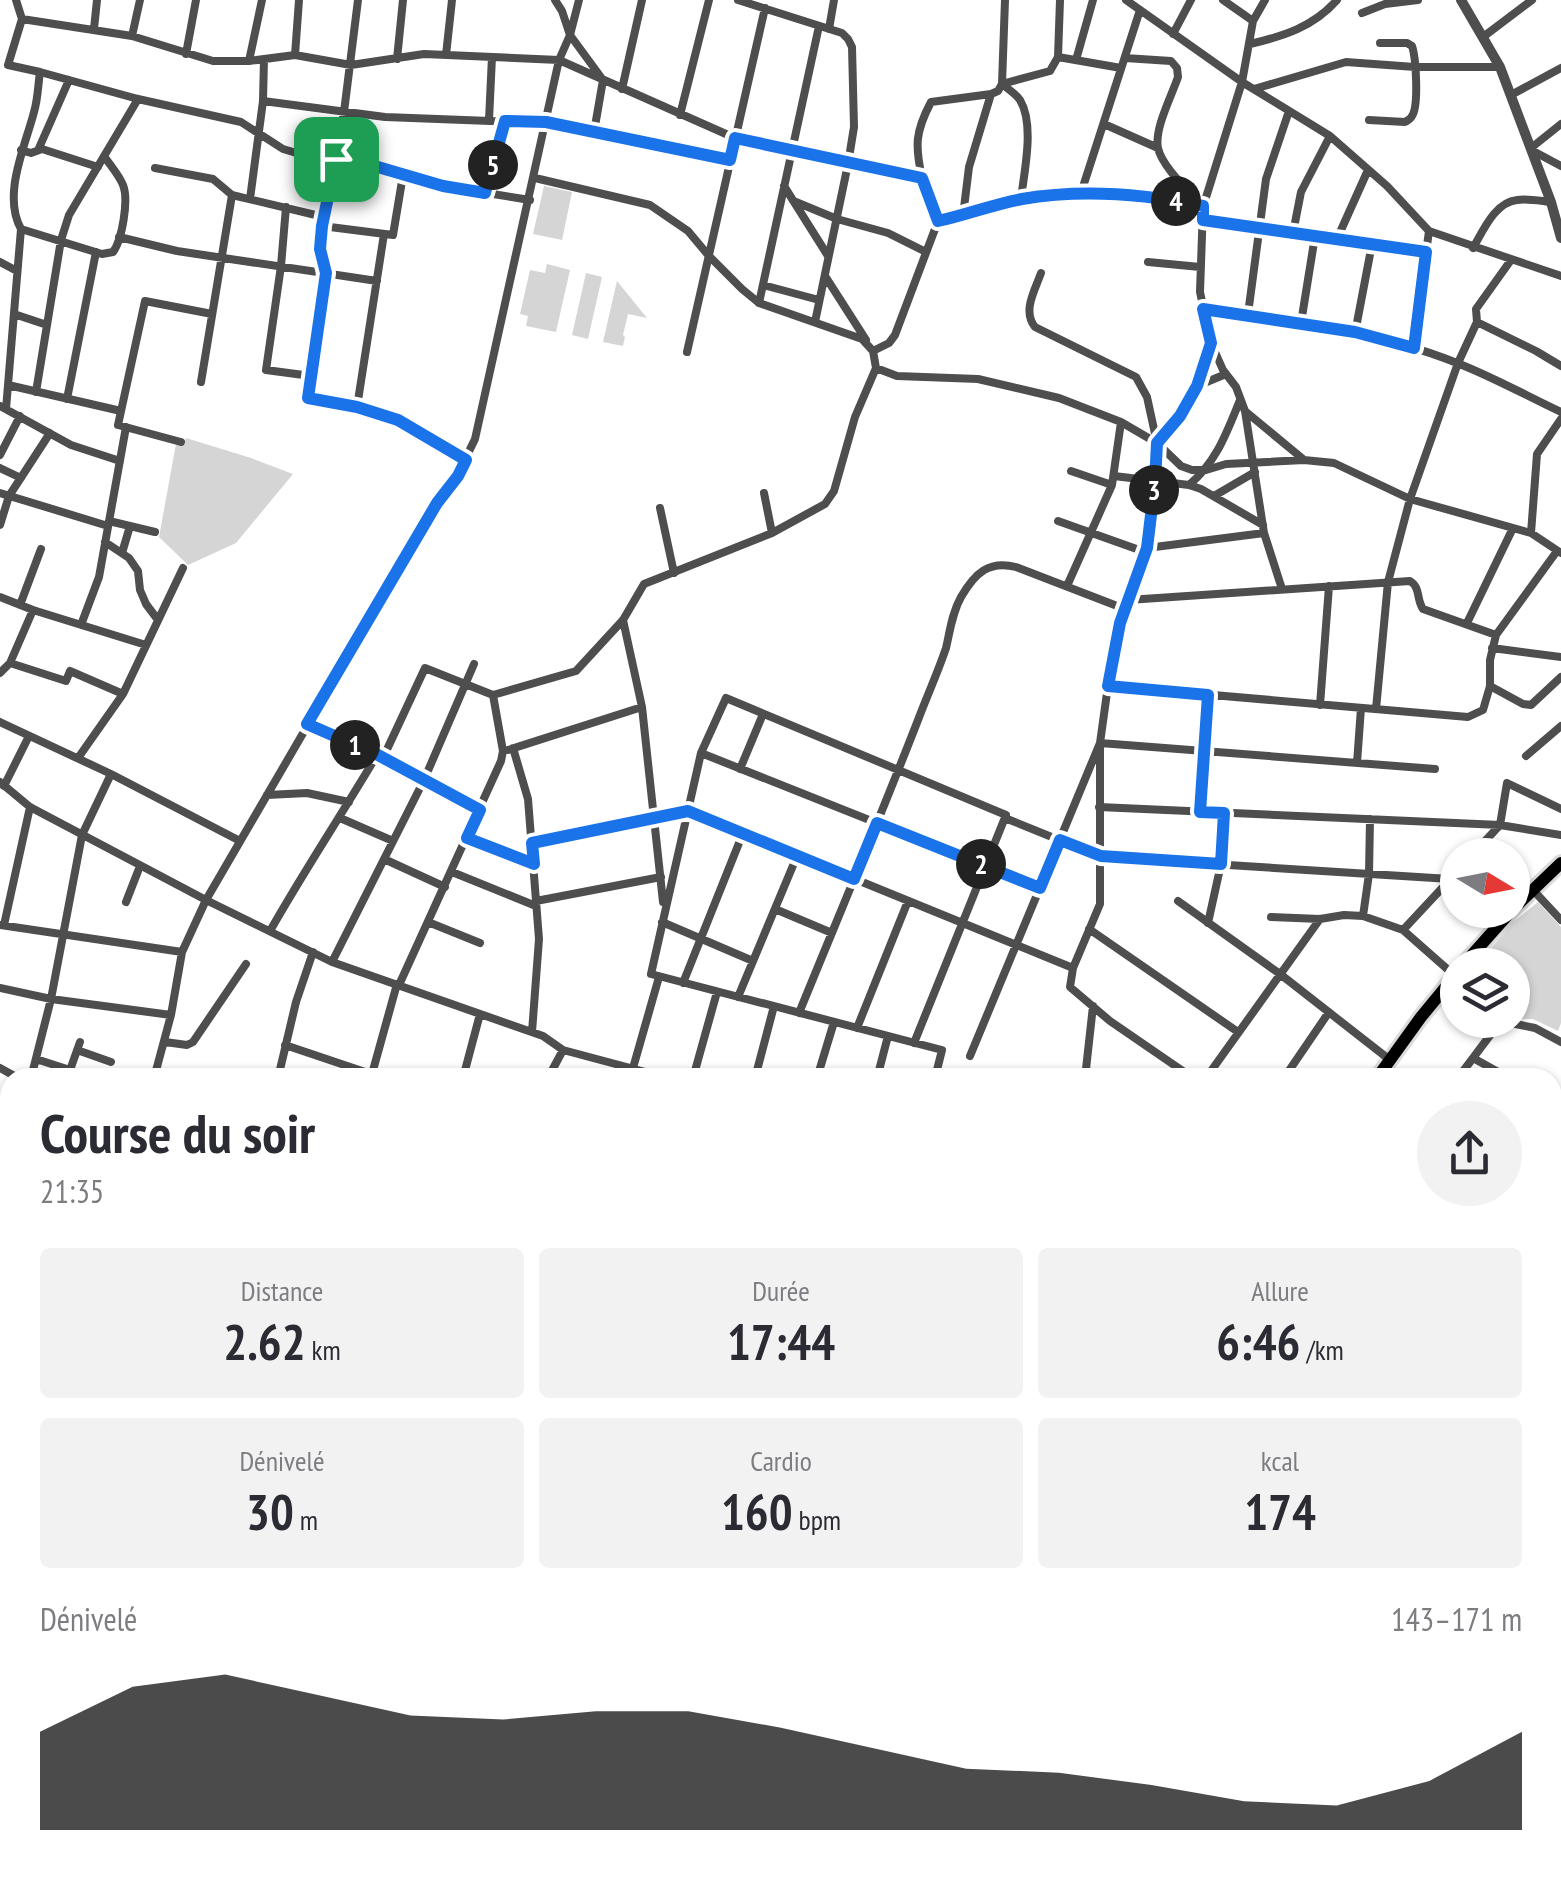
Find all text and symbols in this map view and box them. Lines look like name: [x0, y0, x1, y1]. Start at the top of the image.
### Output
pin: [294, 117, 379, 202]
icon: arrive: [309, 132, 364, 187]
pin: 5: [468, 140, 518, 190]
text: 5: [486, 146, 500, 183]
pin: 4: [1151, 176, 1201, 226]
text: 4: [1169, 182, 1183, 219]
pin: 3: [1129, 465, 1179, 515]
text: 3: [1147, 471, 1161, 508]
pin: 1: [330, 720, 380, 770]
text: 1: [348, 726, 362, 763]
north arrow: [1440, 838, 1530, 928]
map controls: [1440, 838, 1530, 1038]
pin: 2: [956, 839, 1006, 889]
text: 2: [974, 845, 988, 882]
button: layers: [1440, 948, 1530, 1038]
text: Course du soir: [40, 1097, 315, 1168]
button: share: [1417, 1101, 1522, 1206]
text: 21:35: [40, 1170, 104, 1212]
text: Distance: [241, 1272, 323, 1309]
text: Durée: [752, 1272, 810, 1309]
text: Allure: [1251, 1272, 1309, 1309]
text: 2.62: [223, 1309, 306, 1374]
text: 17:44: [727, 1309, 835, 1374]
text: 6:46: [1216, 1309, 1300, 1374]
text: km: [306, 1331, 341, 1368]
text: /km: [1300, 1331, 1344, 1368]
text: Dénivelé: [239, 1442, 325, 1479]
text: Cardio: [750, 1442, 812, 1479]
text: kcal: [1261, 1442, 1299, 1479]
text: 30: [246, 1479, 294, 1544]
text: 160: [721, 1479, 793, 1544]
text: 174: [1244, 1479, 1316, 1544]
text: m: [294, 1501, 318, 1538]
text: bpm: [793, 1501, 841, 1538]
text: Dénivelé: [40, 1598, 137, 1640]
text: 143–171 m: [1391, 1598, 1522, 1640]

